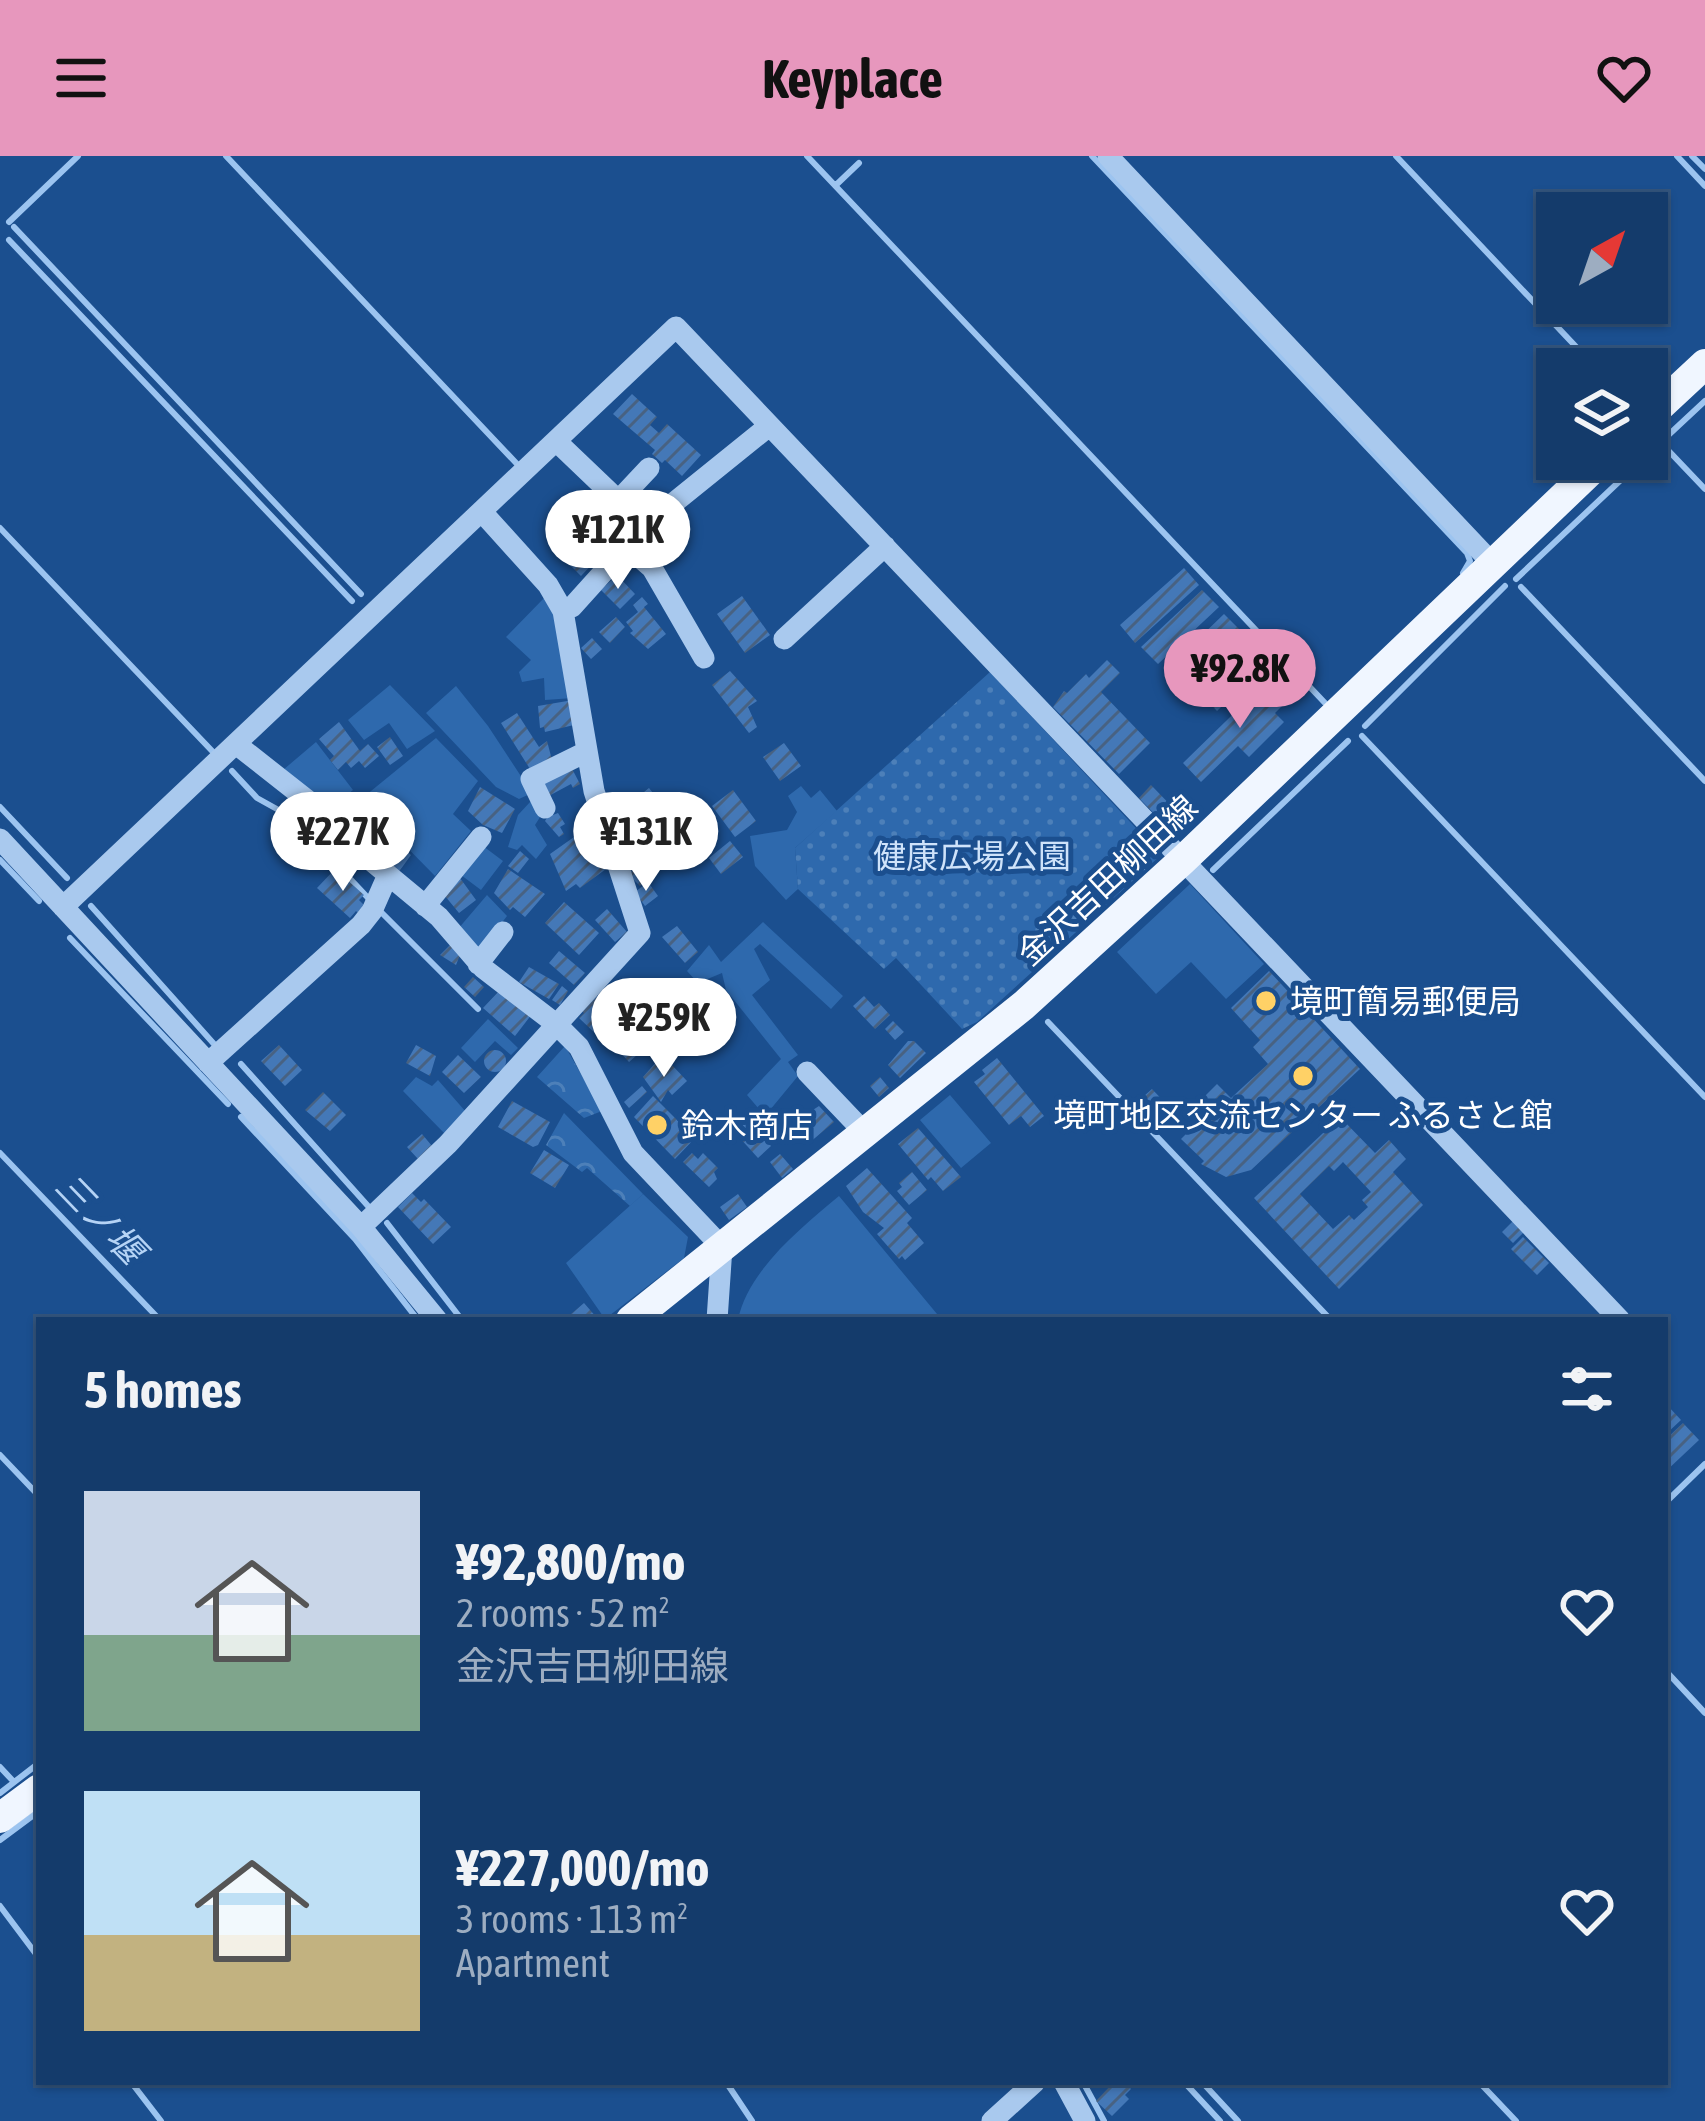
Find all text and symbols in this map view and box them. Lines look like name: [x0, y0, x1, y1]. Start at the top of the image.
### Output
icon: menu: [48, 45, 114, 111]
icon: heart: [1591, 45, 1657, 111]
text: Keyplace: [762, 48, 943, 109]
north arrow: [1536, 192, 1668, 324]
map controls: [1536, 192, 1668, 480]
button: layers: [1536, 348, 1668, 480]
pin: ¥121K: [534, 490, 702, 592]
text: ¥121K: [572, 507, 664, 551]
pin: ¥92.8K: [1142, 629, 1338, 731]
text: ¥92.8K: [1191, 646, 1289, 690]
street label: 金沢吉田柳田線: [1010, 787, 1204, 973]
pin: ¥227K: [259, 792, 427, 894]
pin: ¥131K: [562, 792, 730, 894]
text: ¥227K: [297, 809, 389, 853]
text: ¥131K: [600, 809, 692, 853]
park label: 健康広場公園: [873, 837, 1071, 875]
pin: ¥259K: [580, 978, 748, 1080]
place label: 境町簡易郵便局: [1290, 982, 1521, 1020]
marker: 境町簡易郵便局: [1253, 988, 1279, 1014]
text: ¥259K: [618, 995, 710, 1039]
marker: 境町地区交流センター ふるさと館: [1290, 1063, 1316, 1089]
place label: 境町地区交流センター ふるさと館: [1053, 1096, 1553, 1134]
place label: 鈴木商店: [681, 1106, 813, 1144]
marker: 鈴木商店: [644, 1112, 670, 1138]
water label: 三ノ堰: [47, 1165, 157, 1276]
icon: filters: [1554, 1356, 1620, 1422]
text: 5 homes: [84, 1360, 242, 1419]
text: ¥92,800/mo: [456, 1532, 686, 1591]
icon: home: [180, 1539, 324, 1683]
icon: heart: [1554, 1578, 1620, 1644]
text: 2 rooms · 52 m²: [456, 1591, 670, 1635]
text: 金沢吉田柳田線: [456, 1644, 729, 1688]
text: ¥227,000/mo: [456, 1838, 710, 1897]
icon: home: [180, 1839, 324, 1983]
icon: heart: [1554, 1878, 1620, 1944]
text: 3 rooms · 113 m²: [456, 1897, 688, 1941]
text: Apartment: [456, 1941, 610, 1985]

